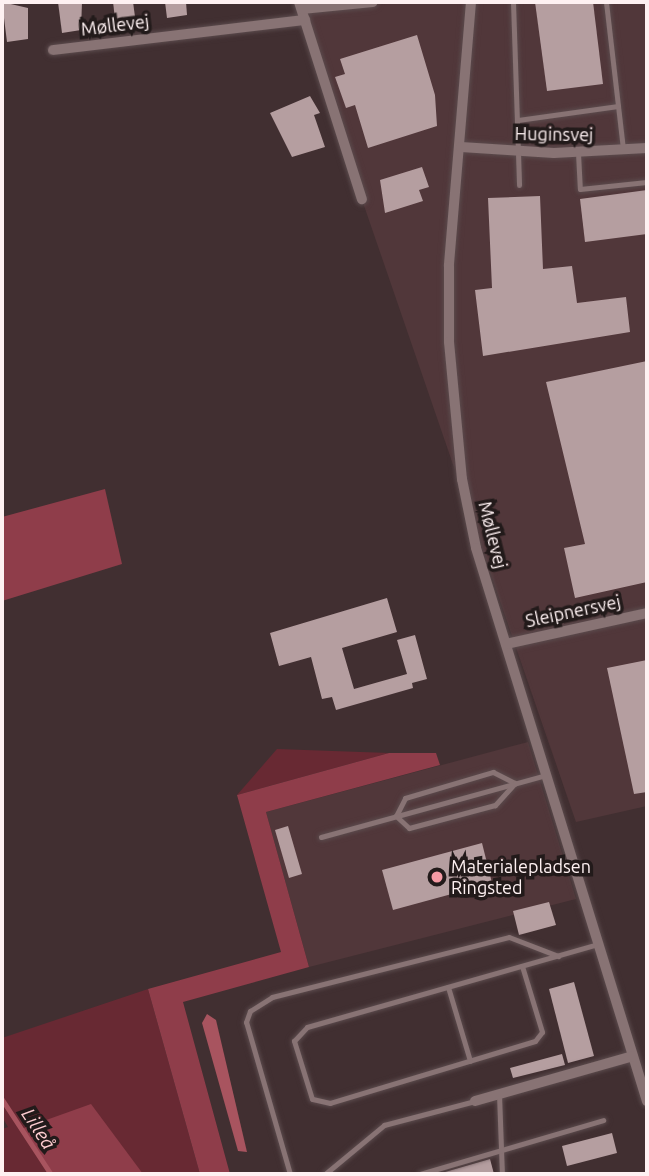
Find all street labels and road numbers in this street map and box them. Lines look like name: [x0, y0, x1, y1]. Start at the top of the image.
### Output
street label: Møllevej: [80, 10, 150, 40]
street label: Huginsvej: [514, 123, 594, 145]
street label: Møllevej: [474, 499, 512, 571]
street label: Sleipnersvej: [523, 590, 623, 632]

